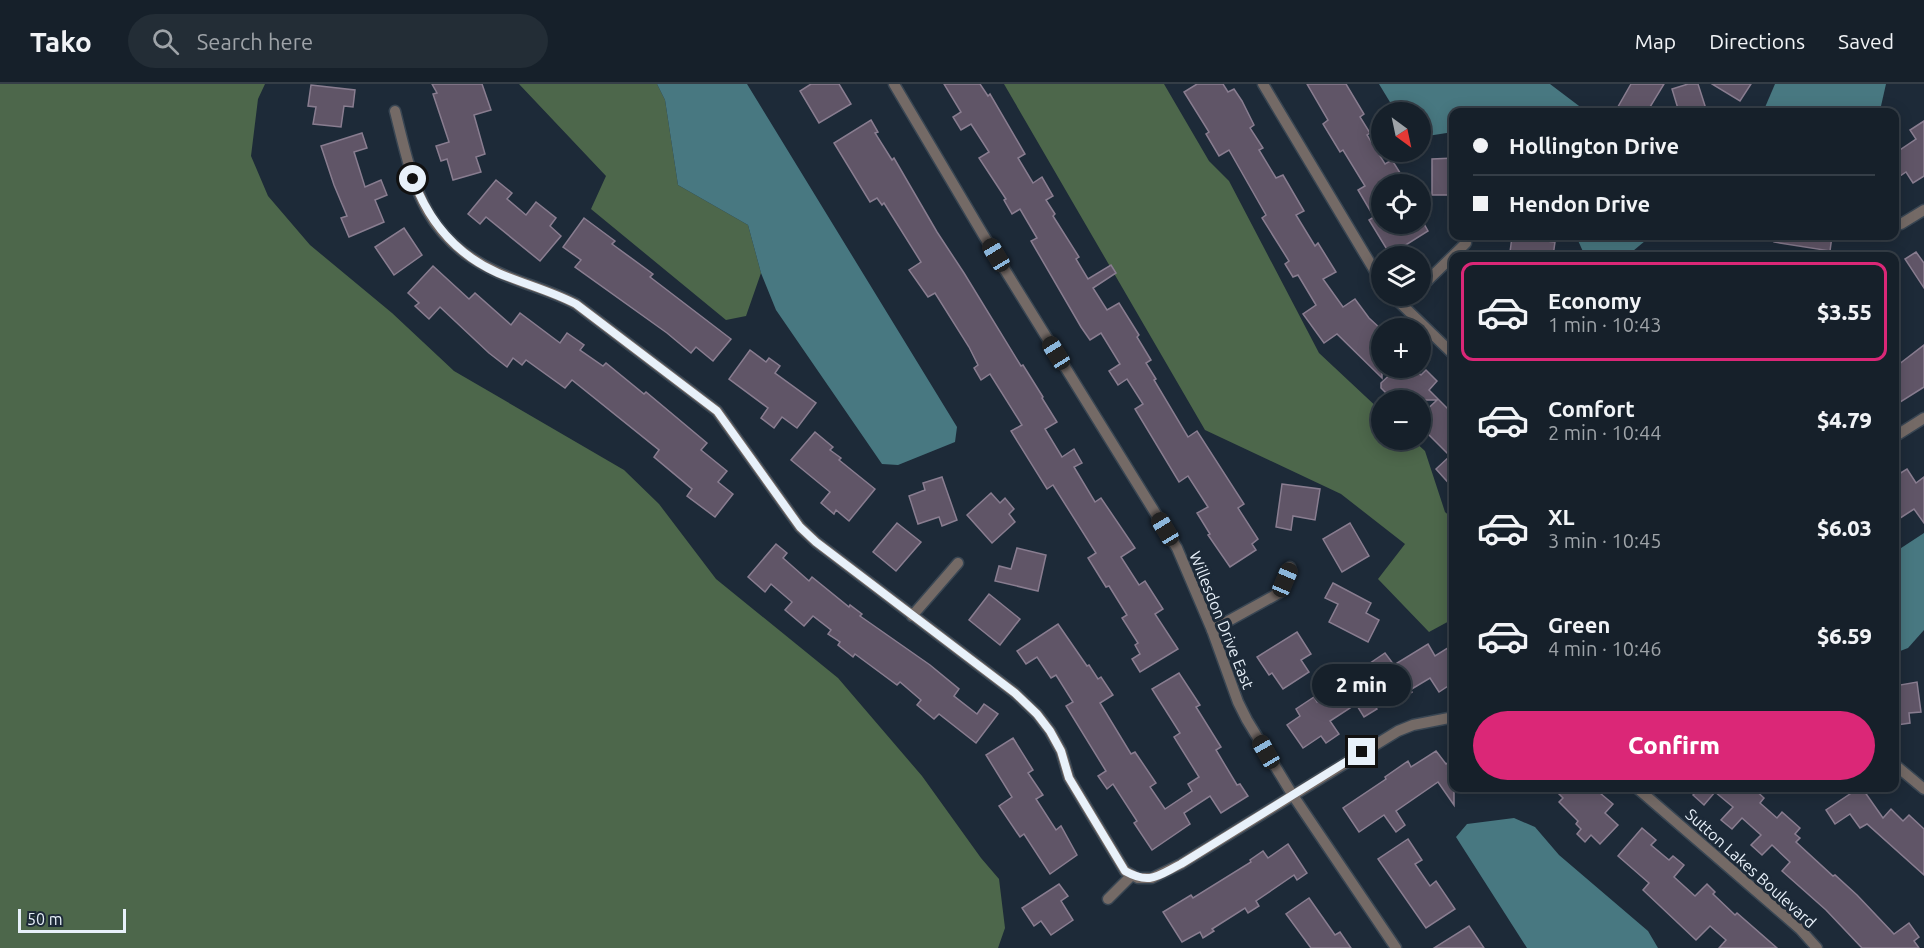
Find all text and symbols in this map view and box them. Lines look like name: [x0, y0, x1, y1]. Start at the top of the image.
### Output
search box: [128, 14, 548, 68]
icon: search: [149, 25, 182, 58]
text: Tako: [30, 26, 92, 57]
text: Search here: [197, 29, 313, 54]
text: Map: [1635, 29, 1676, 53]
text: Directions: [1709, 29, 1805, 53]
text: Saved: [1838, 29, 1894, 53]
north arrow: [1371, 102, 1431, 162]
map controls: [1371, 102, 1431, 450]
text: Hollington Drive: [1509, 133, 1679, 158]
route start: [399, 165, 426, 192]
button: locate: [1371, 174, 1431, 234]
text: Hendon Drive: [1509, 191, 1650, 216]
car: [979, 235, 1013, 275]
button: layers: [1371, 246, 1431, 306]
icon: car: [1476, 285, 1530, 339]
text: Economy: [1548, 288, 1641, 313]
text: $3.55: [1817, 299, 1872, 324]
text: 1 min · 10:43: [1548, 313, 1662, 336]
button: +: [1371, 318, 1431, 378]
car: [1039, 333, 1073, 373]
button: −: [1371, 390, 1431, 450]
icon: car: [1476, 393, 1530, 447]
text: Comfort: [1548, 396, 1635, 421]
text: $4.79: [1817, 407, 1872, 432]
text: 2 min · 10:44: [1548, 421, 1662, 444]
icon: car: [1476, 501, 1530, 555]
text: XL: [1548, 504, 1575, 529]
car: [1148, 509, 1182, 549]
text: $6.03: [1817, 515, 1872, 540]
text: 3 min · 10:45: [1548, 529, 1662, 552]
street label: Willesdon Drive East: [1186, 549, 1258, 692]
car: [1270, 560, 1300, 600]
icon: car: [1476, 609, 1530, 663]
text: Green: [1548, 612, 1610, 637]
text: $6.59: [1817, 623, 1872, 648]
text: 4 min · 10:46: [1548, 637, 1662, 660]
callout: 2 min: [1312, 665, 1412, 707]
text: 2 min: [1336, 673, 1387, 696]
button: Confirm: [1473, 711, 1875, 780]
car: [1249, 732, 1283, 772]
route end: [1348, 738, 1375, 765]
street label: Sutton Lakes Boulevard: [1682, 805, 1820, 931]
scale bar: [18, 906, 126, 934]
text: 50 m: [27, 910, 63, 928]

